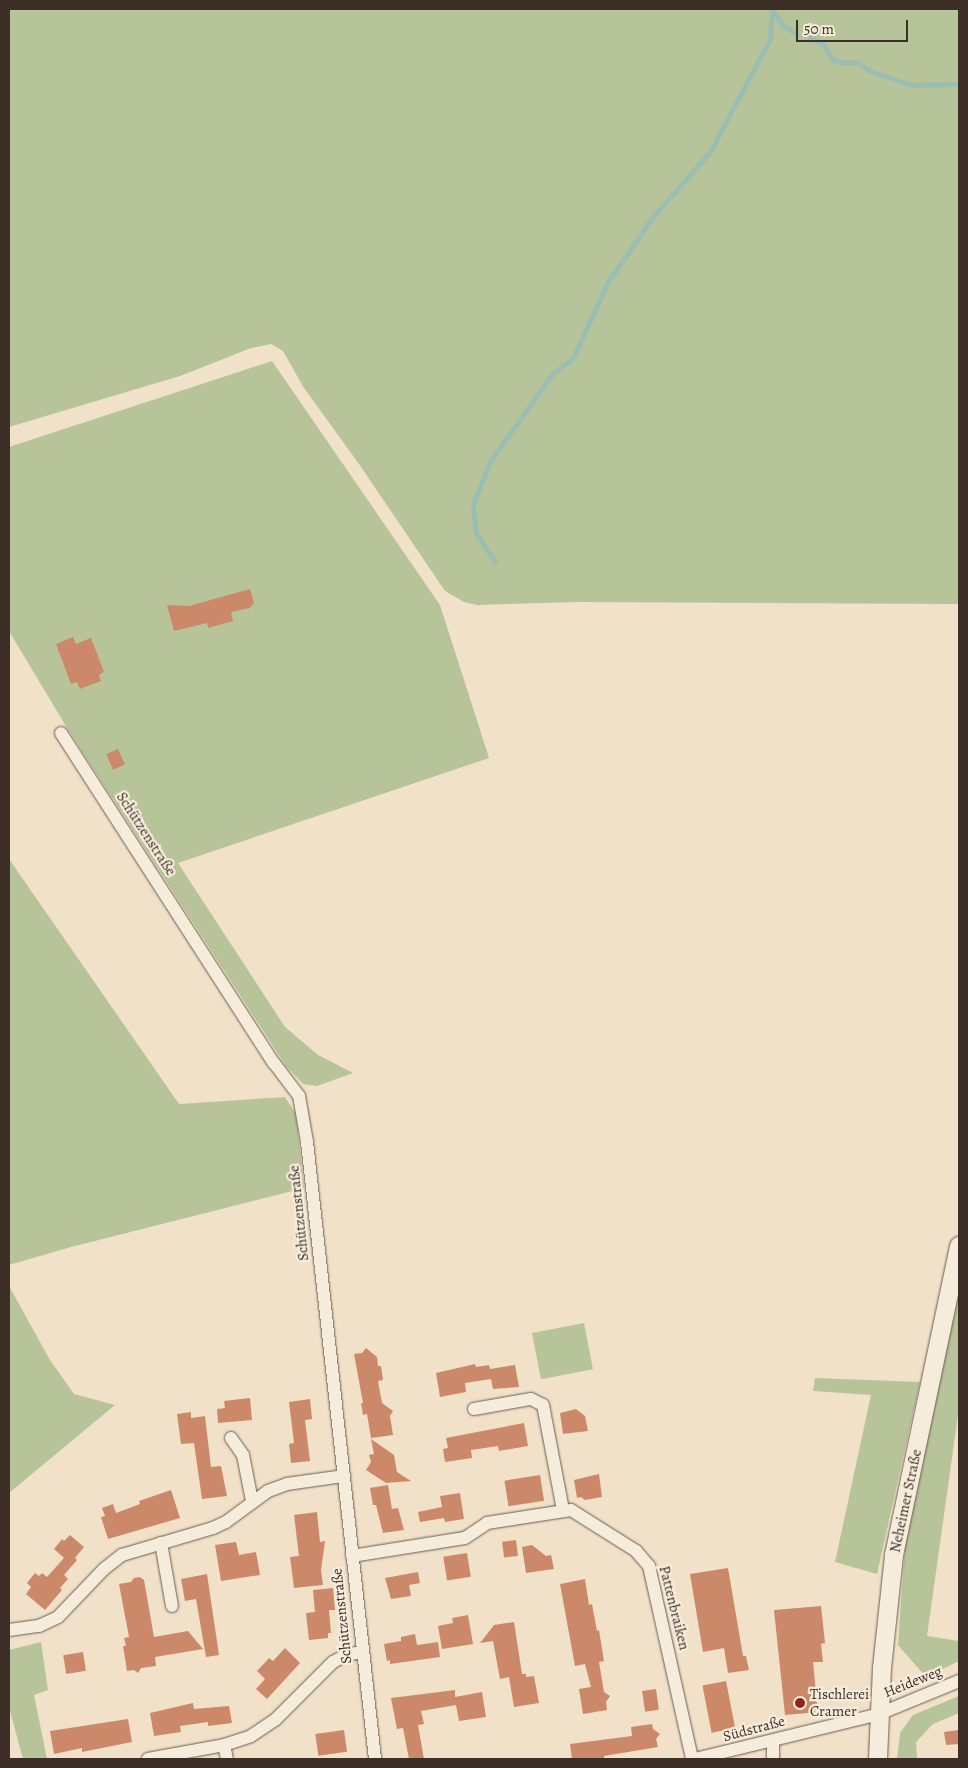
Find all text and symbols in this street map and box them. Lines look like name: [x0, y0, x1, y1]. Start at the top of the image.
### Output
scale bar: [798, 10, 910, 42]
text: 50 m: [804, 19, 834, 39]
street label: Schützenstraße: [112, 789, 180, 879]
street label: Schützenstraße: [285, 1164, 313, 1262]
street label: Neheimer Straße: [886, 1448, 926, 1554]
street label: Pattenbraiken: [655, 1564, 693, 1652]
street label: Schützenstraße: [328, 1567, 356, 1665]
street label: Heideweg: [881, 1662, 945, 1702]
place label: Tischlerei Cramer: [810, 1685, 869, 1720]
marker: Tischlerei Cramer: [794, 1697, 806, 1709]
street label: Südstraße: [721, 1712, 787, 1746]

